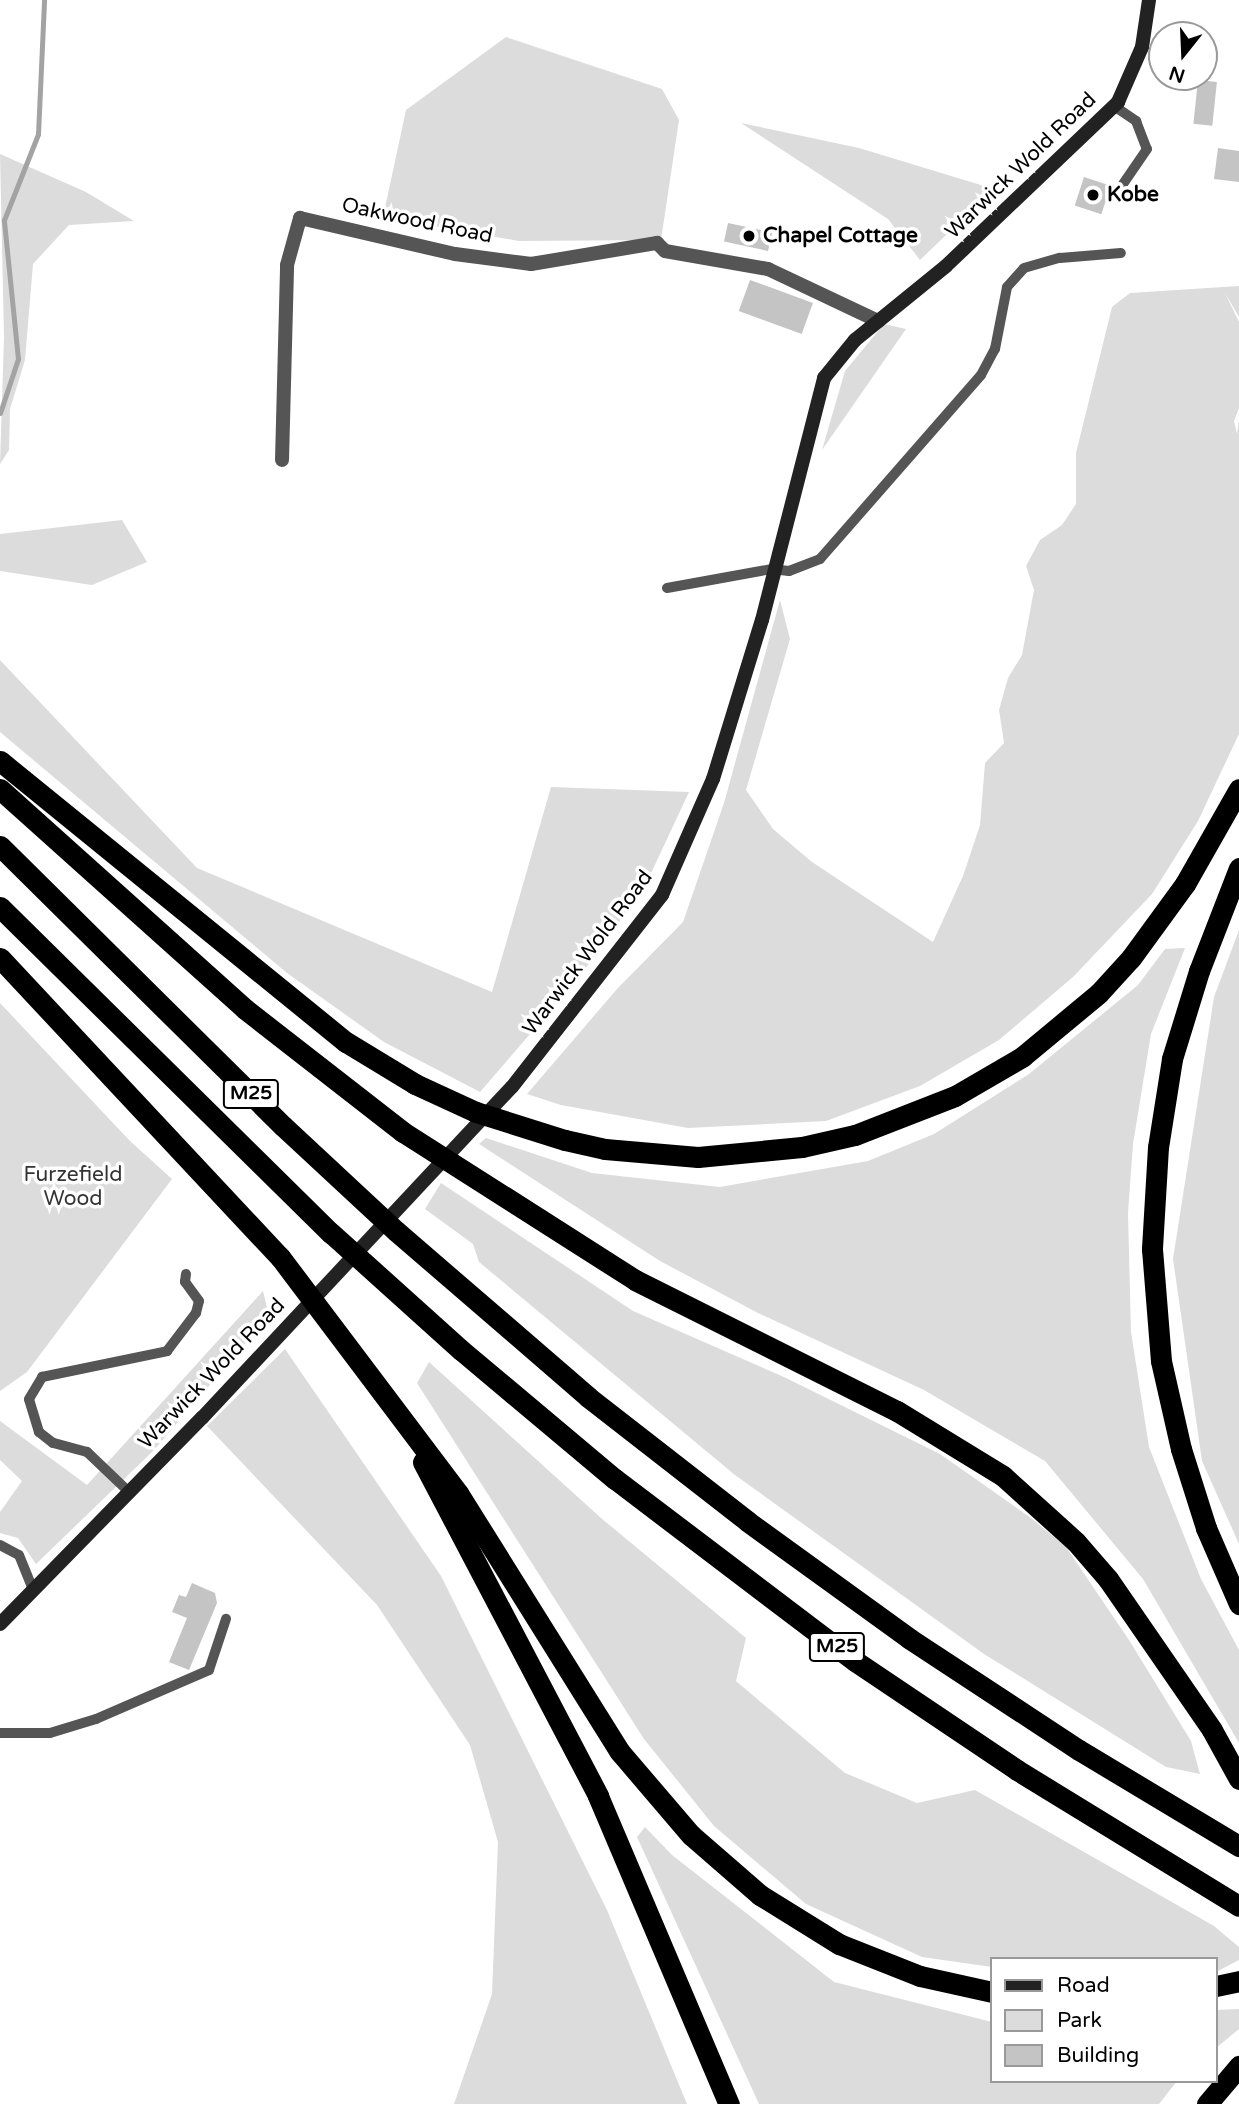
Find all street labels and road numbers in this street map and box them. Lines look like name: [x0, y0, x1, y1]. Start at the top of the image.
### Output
street label: Warwick Wold Road: [940, 87, 1102, 245]
street label: Oakwood Road: [339, 193, 495, 249]
street label: Warwick Wold Road: [518, 866, 658, 1040]
road number: M25: [221, 1078, 281, 1110]
street label: Warwick Wold Road: [133, 1293, 291, 1455]
road number: M25: [807, 1632, 867, 1662]

